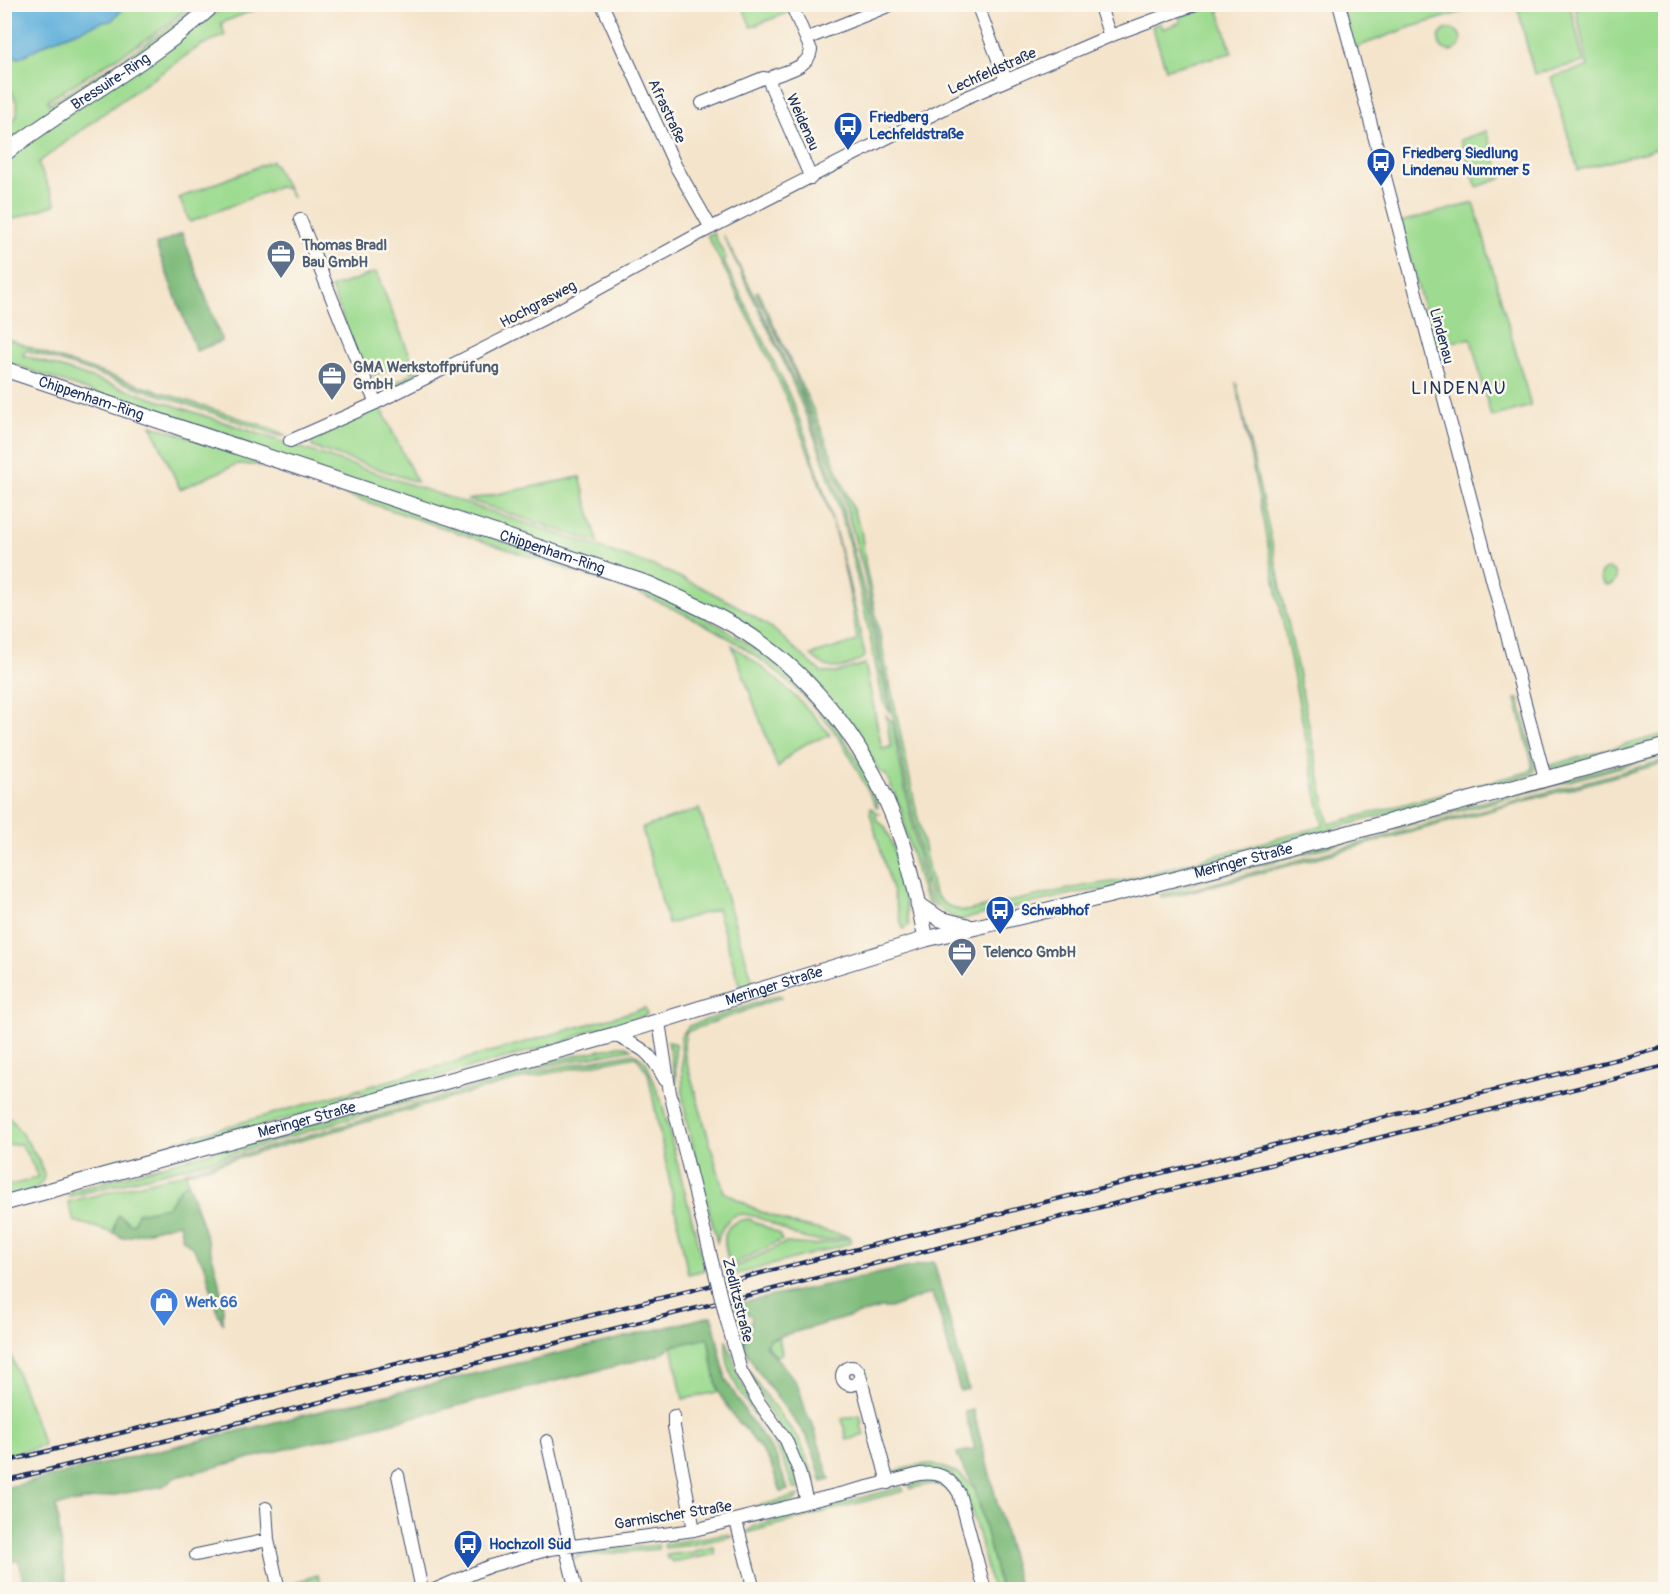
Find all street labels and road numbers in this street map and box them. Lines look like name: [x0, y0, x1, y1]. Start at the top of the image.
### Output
street label: Lechfeldstraße: [945, 43, 1040, 99]
street label: Bressuire-Ring: [68, 49, 154, 114]
street label: Afrastraße: [643, 76, 690, 147]
street label: Weidenau: [782, 91, 823, 154]
street label: Hochgrasweg: [497, 276, 580, 333]
street label: Lindenau: [1425, 306, 1458, 366]
street label: Chippenham-Ring: [36, 372, 146, 425]
street label: Chippenham-Ring: [497, 526, 607, 579]
street label: Meringer Straße: [1192, 839, 1295, 883]
street label: Meringer Straße: [723, 962, 826, 1010]
street label: Meringer Straße: [256, 1097, 359, 1143]
street label: Zedlitzstraße: [718, 1256, 757, 1345]
street label: Garmischer Straße: [613, 1497, 734, 1534]

